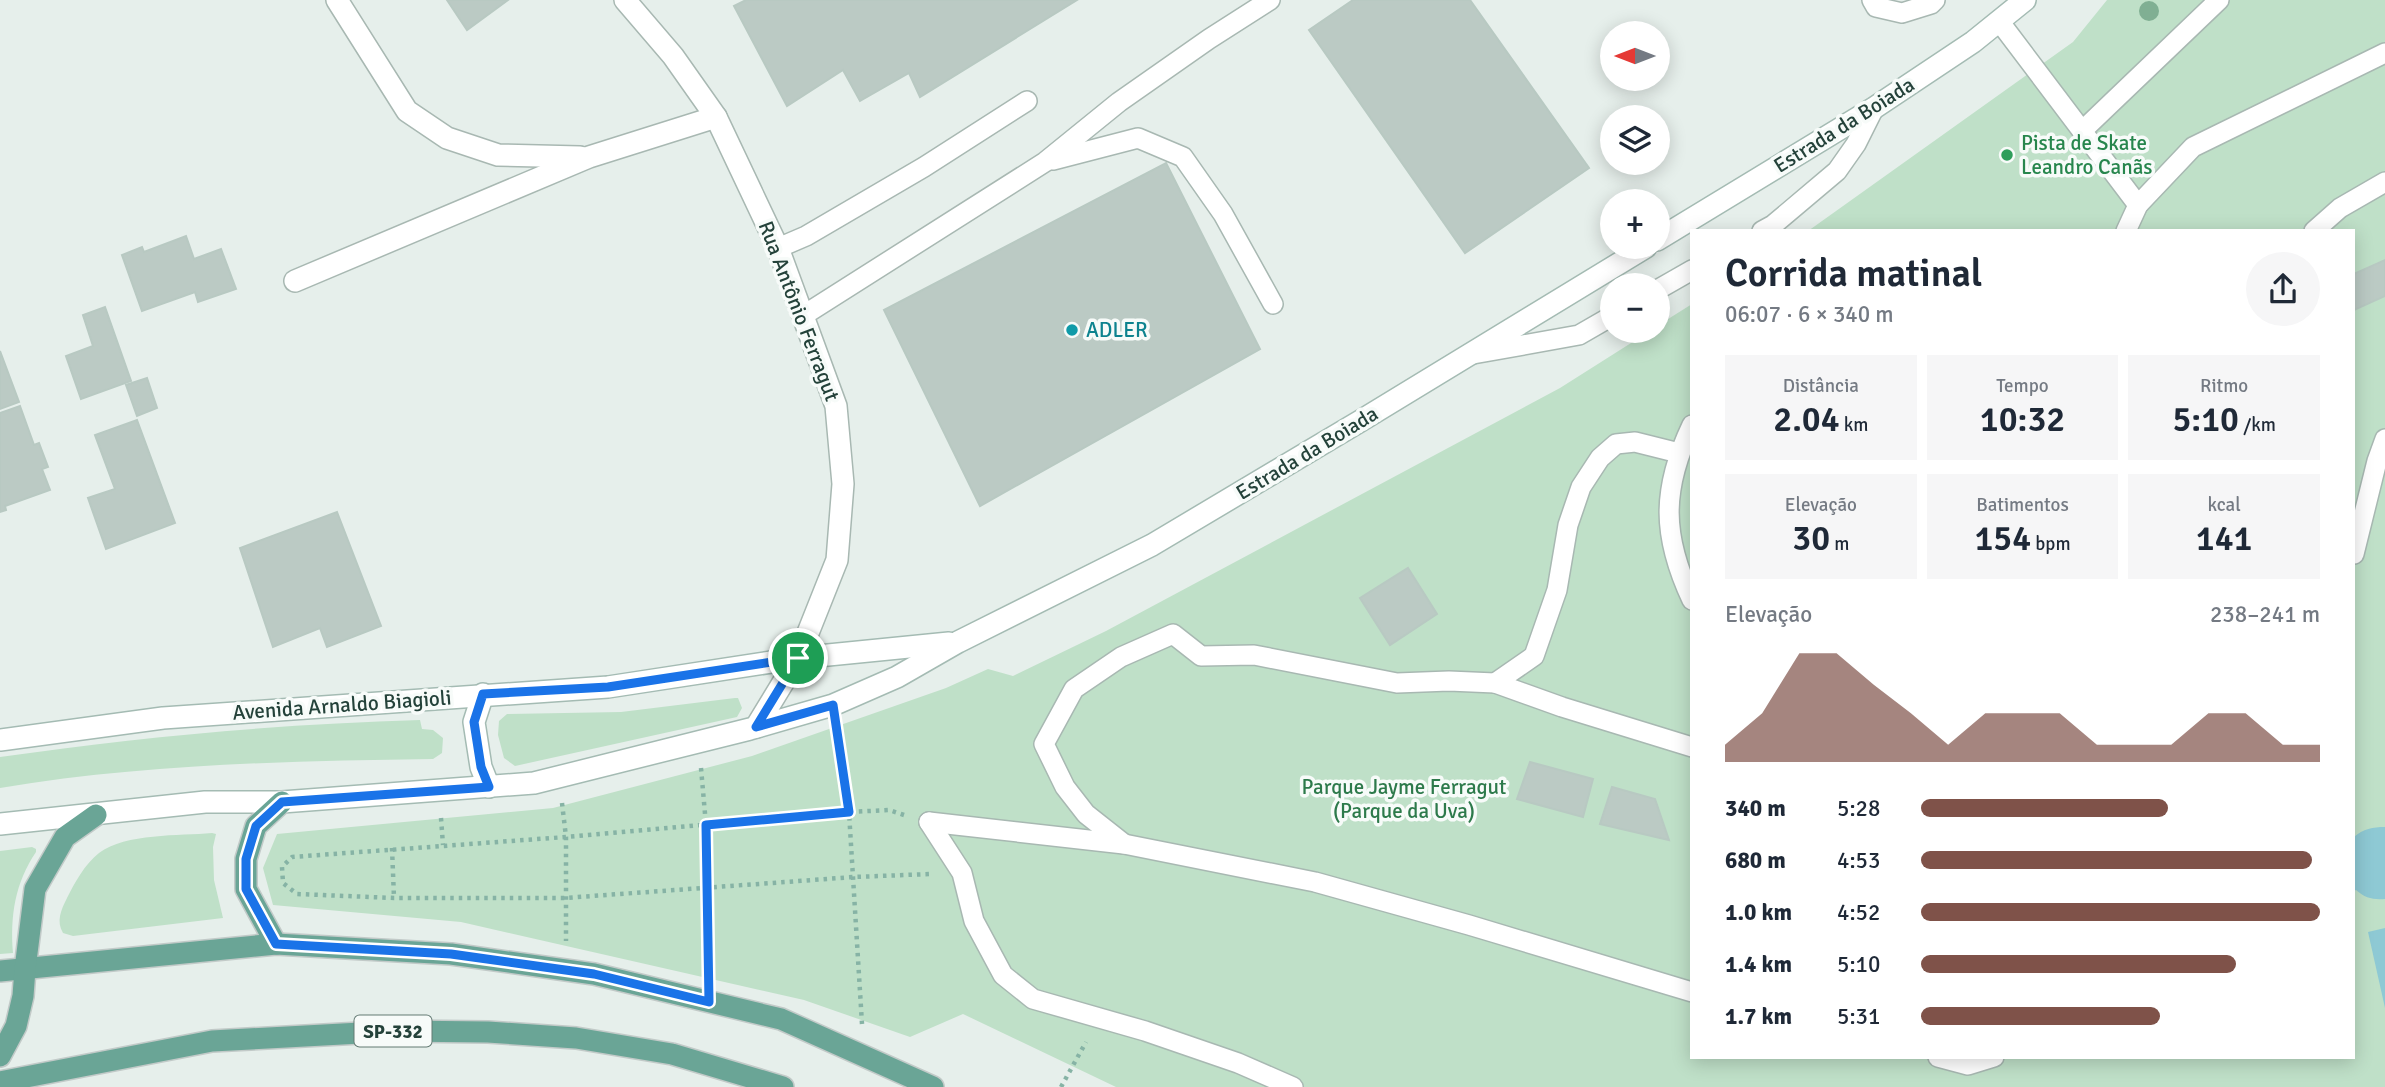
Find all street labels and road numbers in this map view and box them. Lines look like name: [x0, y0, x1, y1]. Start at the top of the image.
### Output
street label: Estrada da Boiada: [1769, 71, 1919, 179]
street label: Rua Antônio Ferragut: [753, 217, 845, 405]
street label: Estrada da Boiada: [1231, 400, 1383, 506]
street label: Avenida Arnaldo Biagioli: [232, 684, 452, 726]
road number: SP-332: [354, 1015, 432, 1046]

